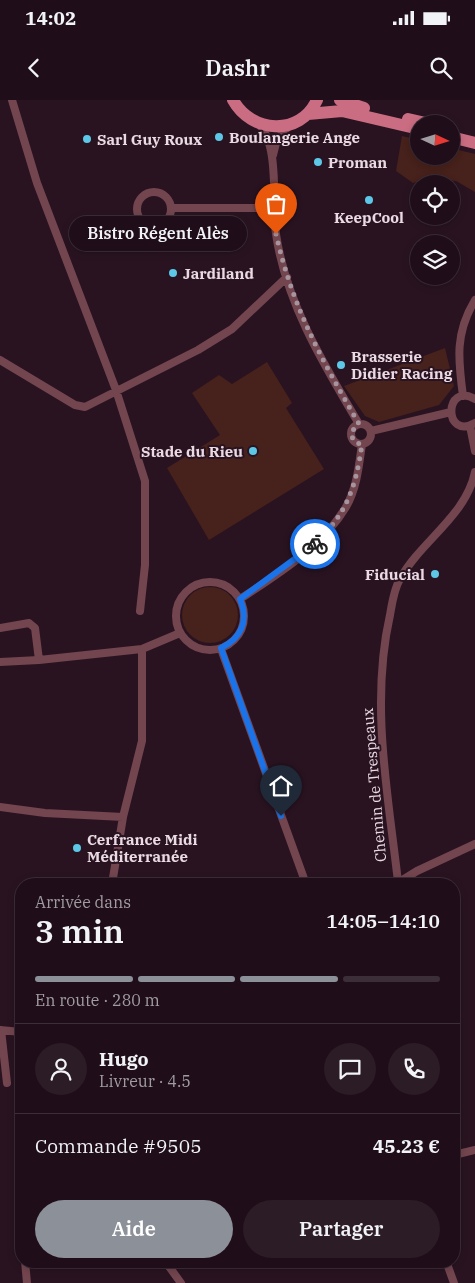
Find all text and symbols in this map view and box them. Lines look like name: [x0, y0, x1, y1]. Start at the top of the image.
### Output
text: 14:02: [25, 6, 76, 30]
text: Dashr: [205, 53, 270, 82]
icon: back: [20, 54, 48, 82]
icon: search: [427, 54, 455, 82]
north arrow: [410, 115, 460, 165]
map controls: [410, 115, 460, 285]
place label: Boulangerie Ange: [229, 128, 360, 147]
place label: Sarl Guy Roux: [97, 130, 202, 149]
marker: Boulangerie Ange: [213, 131, 225, 143]
marker: Sarl Guy Roux: [81, 133, 93, 145]
place label: Proman: [328, 153, 387, 172]
marker: Proman: [312, 156, 324, 168]
button: locate: [410, 175, 460, 225]
pin: [255, 183, 297, 234]
icon: bag: [262, 190, 290, 218]
marker: KeepCool: [363, 194, 375, 206]
place label: KeepCool: [334, 208, 404, 227]
callout: Bistro Régent Alès: [69, 216, 246, 252]
text: Bistro Régent Alès: [87, 223, 229, 243]
button: layers: [410, 235, 460, 285]
place label: Jardiland: [183, 264, 254, 283]
marker: Jardiland: [167, 267, 179, 279]
place label: Brasserie Didier Racing: [351, 347, 453, 383]
marker: Brasserie Didier Racing: [335, 359, 347, 371]
place label: Stade du Rieu: [141, 442, 243, 461]
marker: Stade du Rieu: [247, 445, 259, 457]
courier: [290, 519, 340, 569]
icon: bike: [301, 530, 329, 558]
place label: Fiducial: [365, 565, 425, 584]
marker: Fiducial: [429, 568, 441, 580]
street label: Chemin de Trespeaux: [358, 707, 390, 863]
pin: [260, 765, 302, 816]
icon: home: [267, 772, 295, 800]
place label: Cerfrance Midi Méditerranée: [87, 830, 197, 866]
marker: Cerfrance Midi Méditerranée: [71, 842, 83, 854]
text: Arrivée dans: [35, 892, 131, 912]
text: 14:05–14:10: [326, 909, 440, 933]
text: 3 min: [35, 910, 124, 952]
text: En route · 280 m: [35, 990, 160, 1010]
button: person: [35, 1043, 87, 1095]
button: chat: [324, 1043, 376, 1095]
button: phone: [388, 1043, 440, 1095]
text: Hugo: [99, 1047, 148, 1071]
text: Livreur · 4.5: [99, 1071, 191, 1091]
text: Commande #9505: [35, 1134, 202, 1158]
text: 45.23 €: [373, 1134, 440, 1158]
button: Aide: [35, 1200, 233, 1258]
button: Partager: [243, 1200, 440, 1258]

